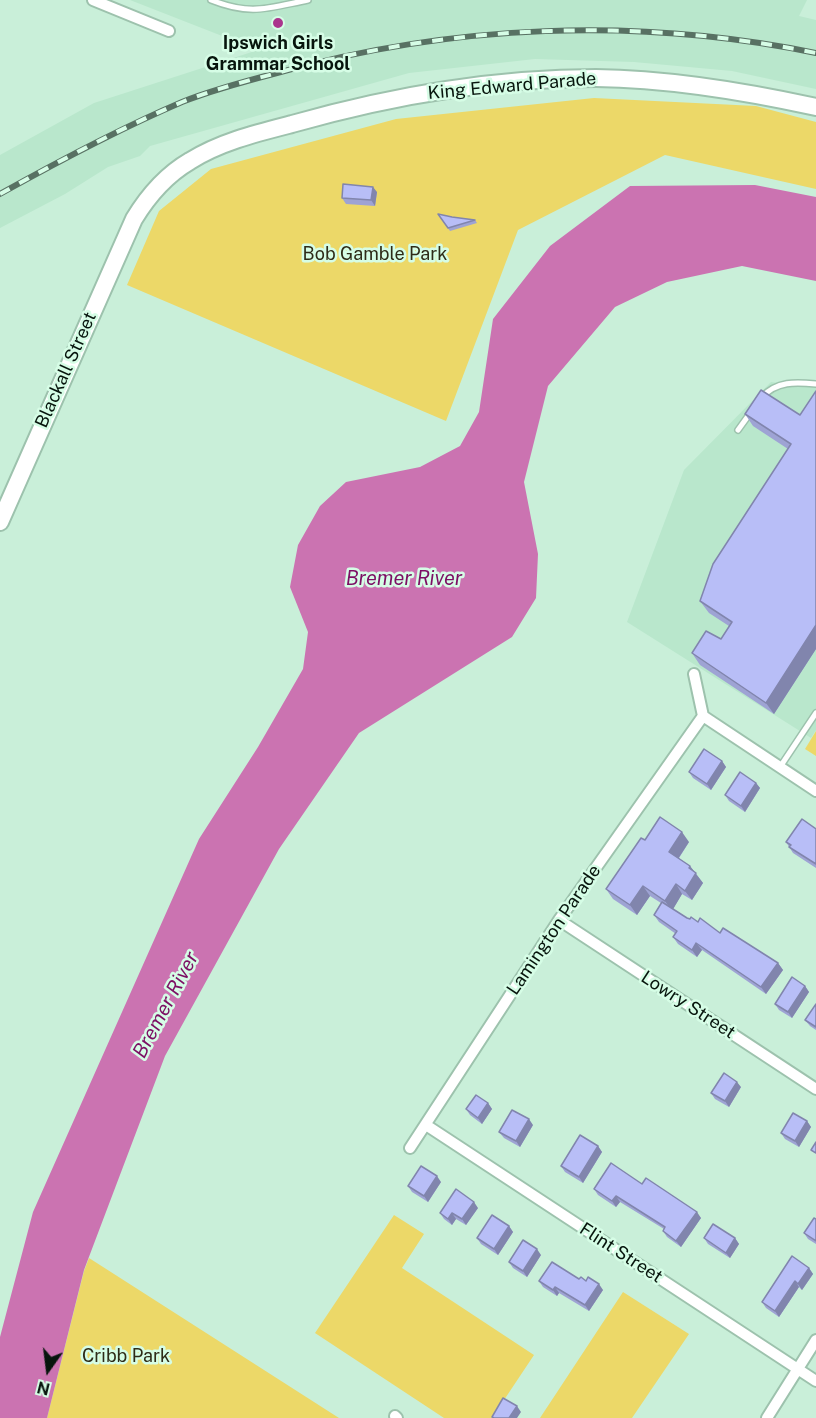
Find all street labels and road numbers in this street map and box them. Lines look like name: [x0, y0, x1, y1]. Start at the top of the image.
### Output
street label: King Edward Parade: [427, 68, 597, 104]
street label: Blackall Street: [31, 309, 101, 431]
street label: Lamington Parade: [502, 861, 606, 999]
street label: Lowry Street: [637, 967, 739, 1043]
street label: Flint Street: [575, 1218, 667, 1288]

